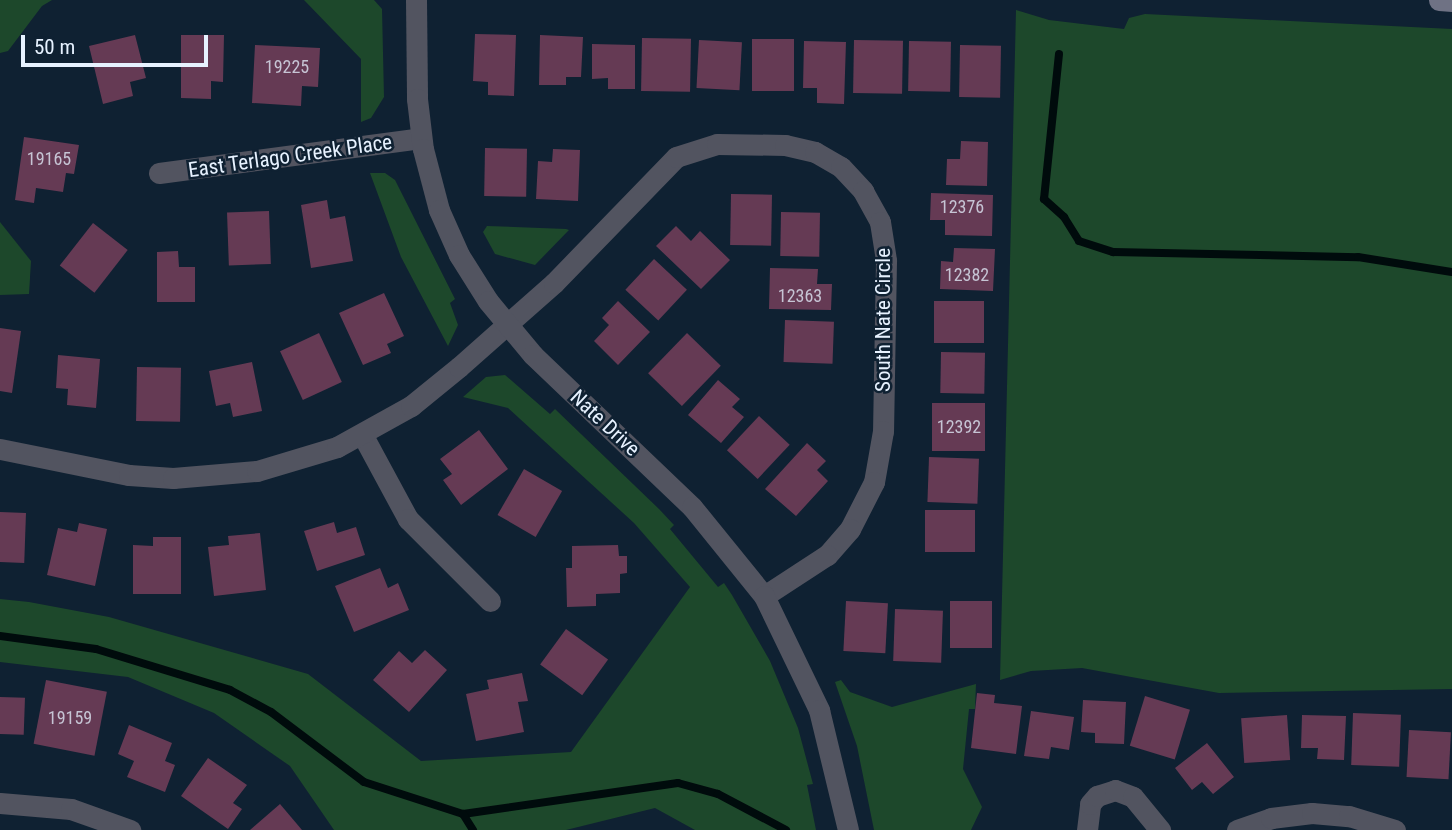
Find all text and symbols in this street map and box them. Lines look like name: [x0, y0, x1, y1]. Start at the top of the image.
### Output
scale bar: [24, 21, 212, 65]
text: 50 m: [34, 35, 75, 59]
house number: 19225: [265, 56, 309, 78]
street label: East Terlago Creek Place: [186, 129, 394, 183]
house number: 19165: [27, 148, 71, 170]
house number: 12376: [940, 196, 984, 218]
street label: South Nate Circle: [870, 248, 896, 392]
house number: 12382: [945, 264, 989, 286]
house number: 12363: [778, 285, 822, 307]
street label: Nate Drive: [565, 385, 645, 461]
house number: 12392: [937, 416, 981, 438]
house number: 19159: [48, 707, 92, 729]

